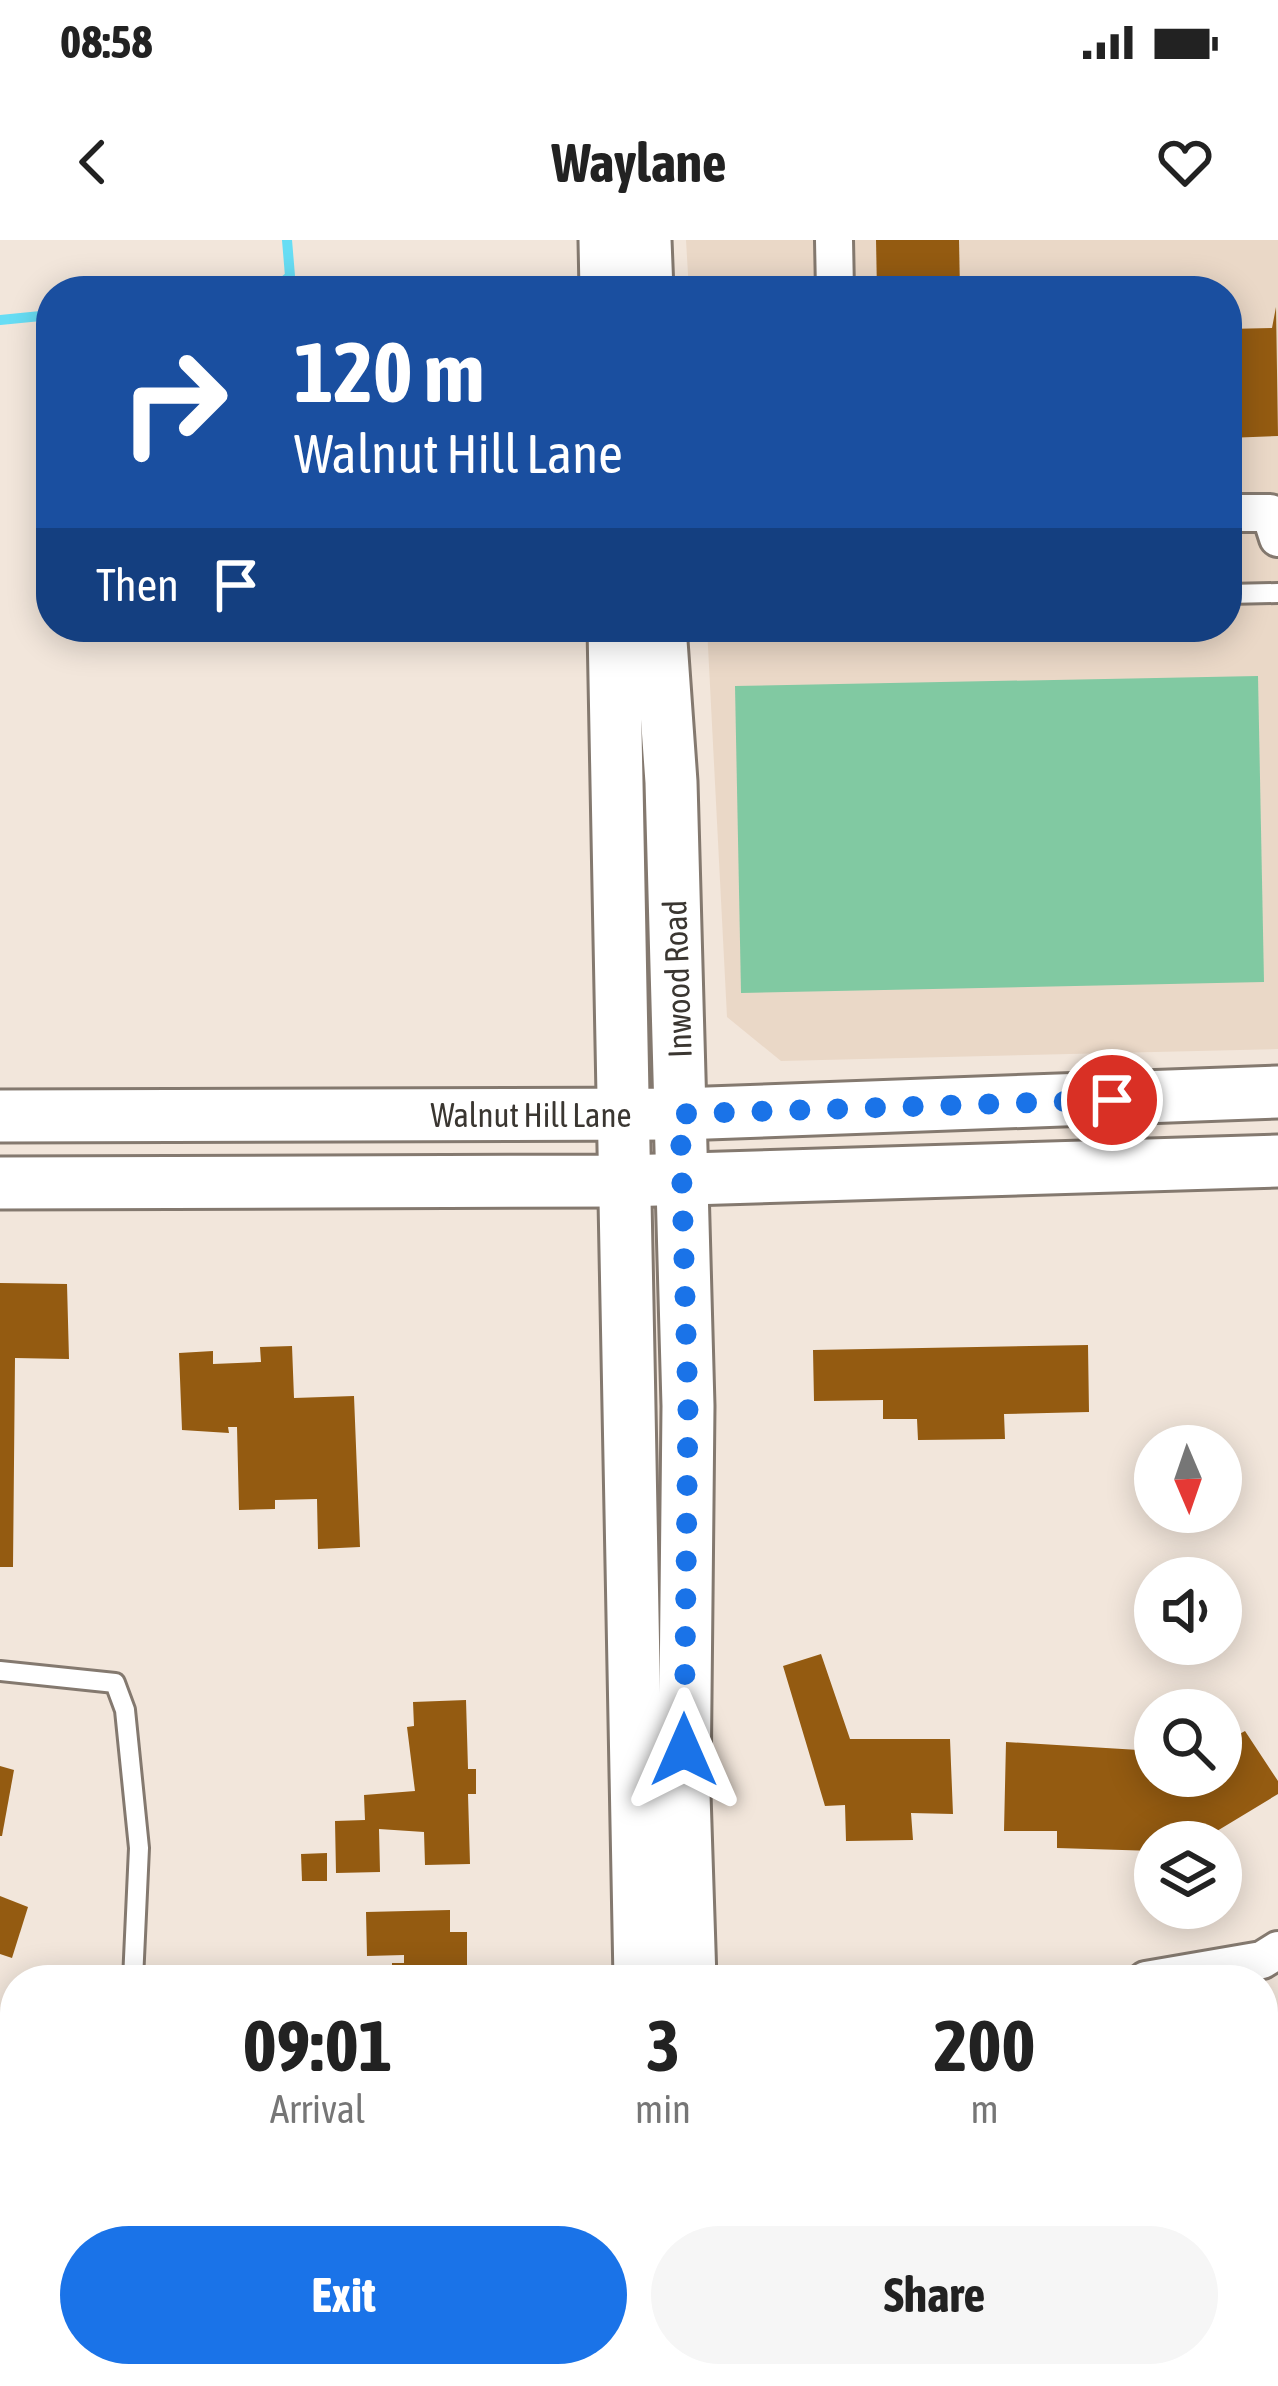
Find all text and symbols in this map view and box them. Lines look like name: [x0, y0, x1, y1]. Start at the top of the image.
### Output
text: 08:58: [60, 16, 153, 68]
icon: back: [60, 129, 126, 195]
icon: heart: [1152, 129, 1218, 195]
text: Waylane: [551, 132, 727, 193]
icon: right: [96, 324, 252, 480]
text: 120 m: [294, 324, 484, 420]
text: Walnut Hill Lane: [294, 423, 623, 484]
icon: arrive: [203, 552, 269, 618]
text: Then: [96, 559, 179, 611]
street label: Inwood Road: [655, 899, 699, 1059]
pin: [1061, 1049, 1163, 1151]
icon: arrive: [1079, 1067, 1145, 1133]
street label: Walnut Hill Lane: [431, 1096, 631, 1134]
north arrow: [1134, 1425, 1242, 1533]
map controls: [1134, 1425, 1242, 1929]
button: sound: [1134, 1557, 1242, 1665]
position arrow: [621, 1687, 747, 1813]
button: search: [1134, 1689, 1242, 1797]
button: layers: [1134, 1821, 1242, 1929]
text: 09:01: [243, 2004, 392, 2086]
text: 3: [646, 2004, 680, 2086]
text: 200: [934, 2004, 1035, 2086]
text: Arrival: [270, 2087, 365, 2131]
text: min: [635, 2087, 691, 2131]
text: m: [970, 2087, 999, 2131]
button: Exit: [60, 2226, 627, 2364]
button: Share: [651, 2226, 1218, 2364]

